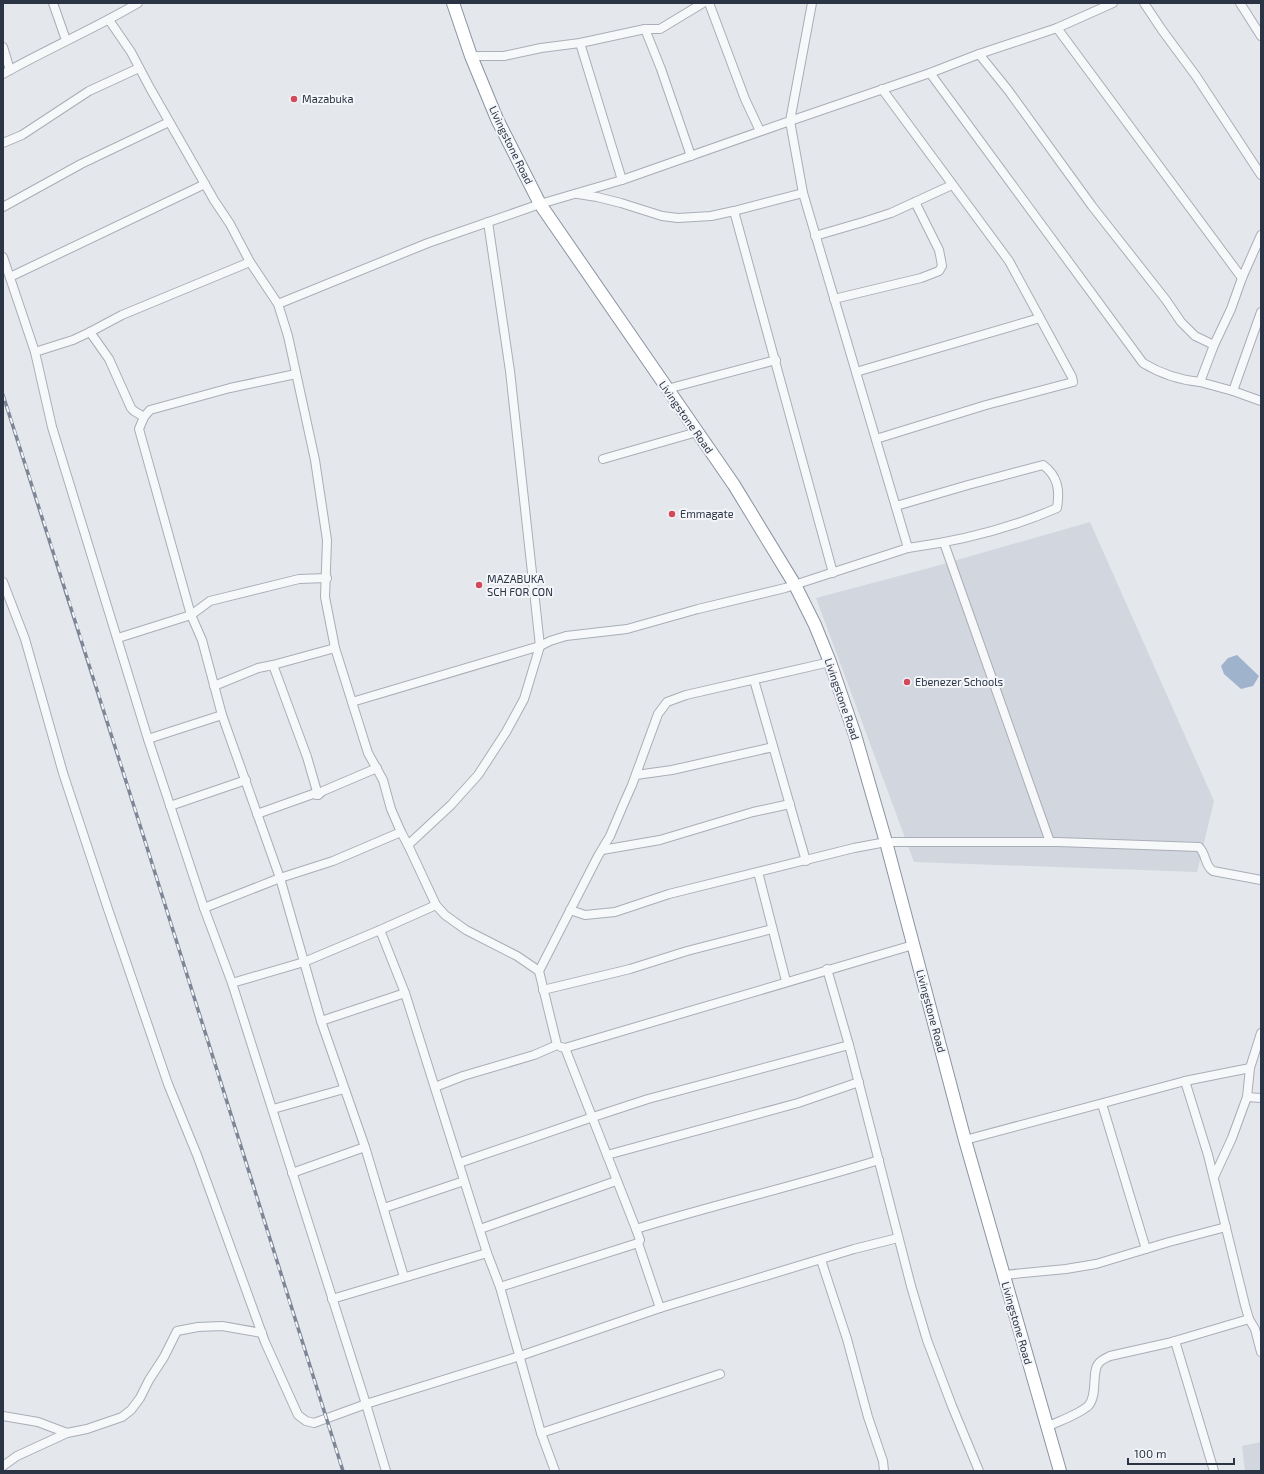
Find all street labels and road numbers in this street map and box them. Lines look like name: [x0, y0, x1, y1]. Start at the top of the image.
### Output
street label: Livingstone Road: [487, 103, 536, 186]
street label: Livingstone Road: [657, 378, 716, 455]
street label: Livingstone Road: [822, 656, 863, 741]
street label: Livingstone Road: [914, 968, 949, 1054]
street label: Livingstone Road: [999, 1280, 1036, 1366]

